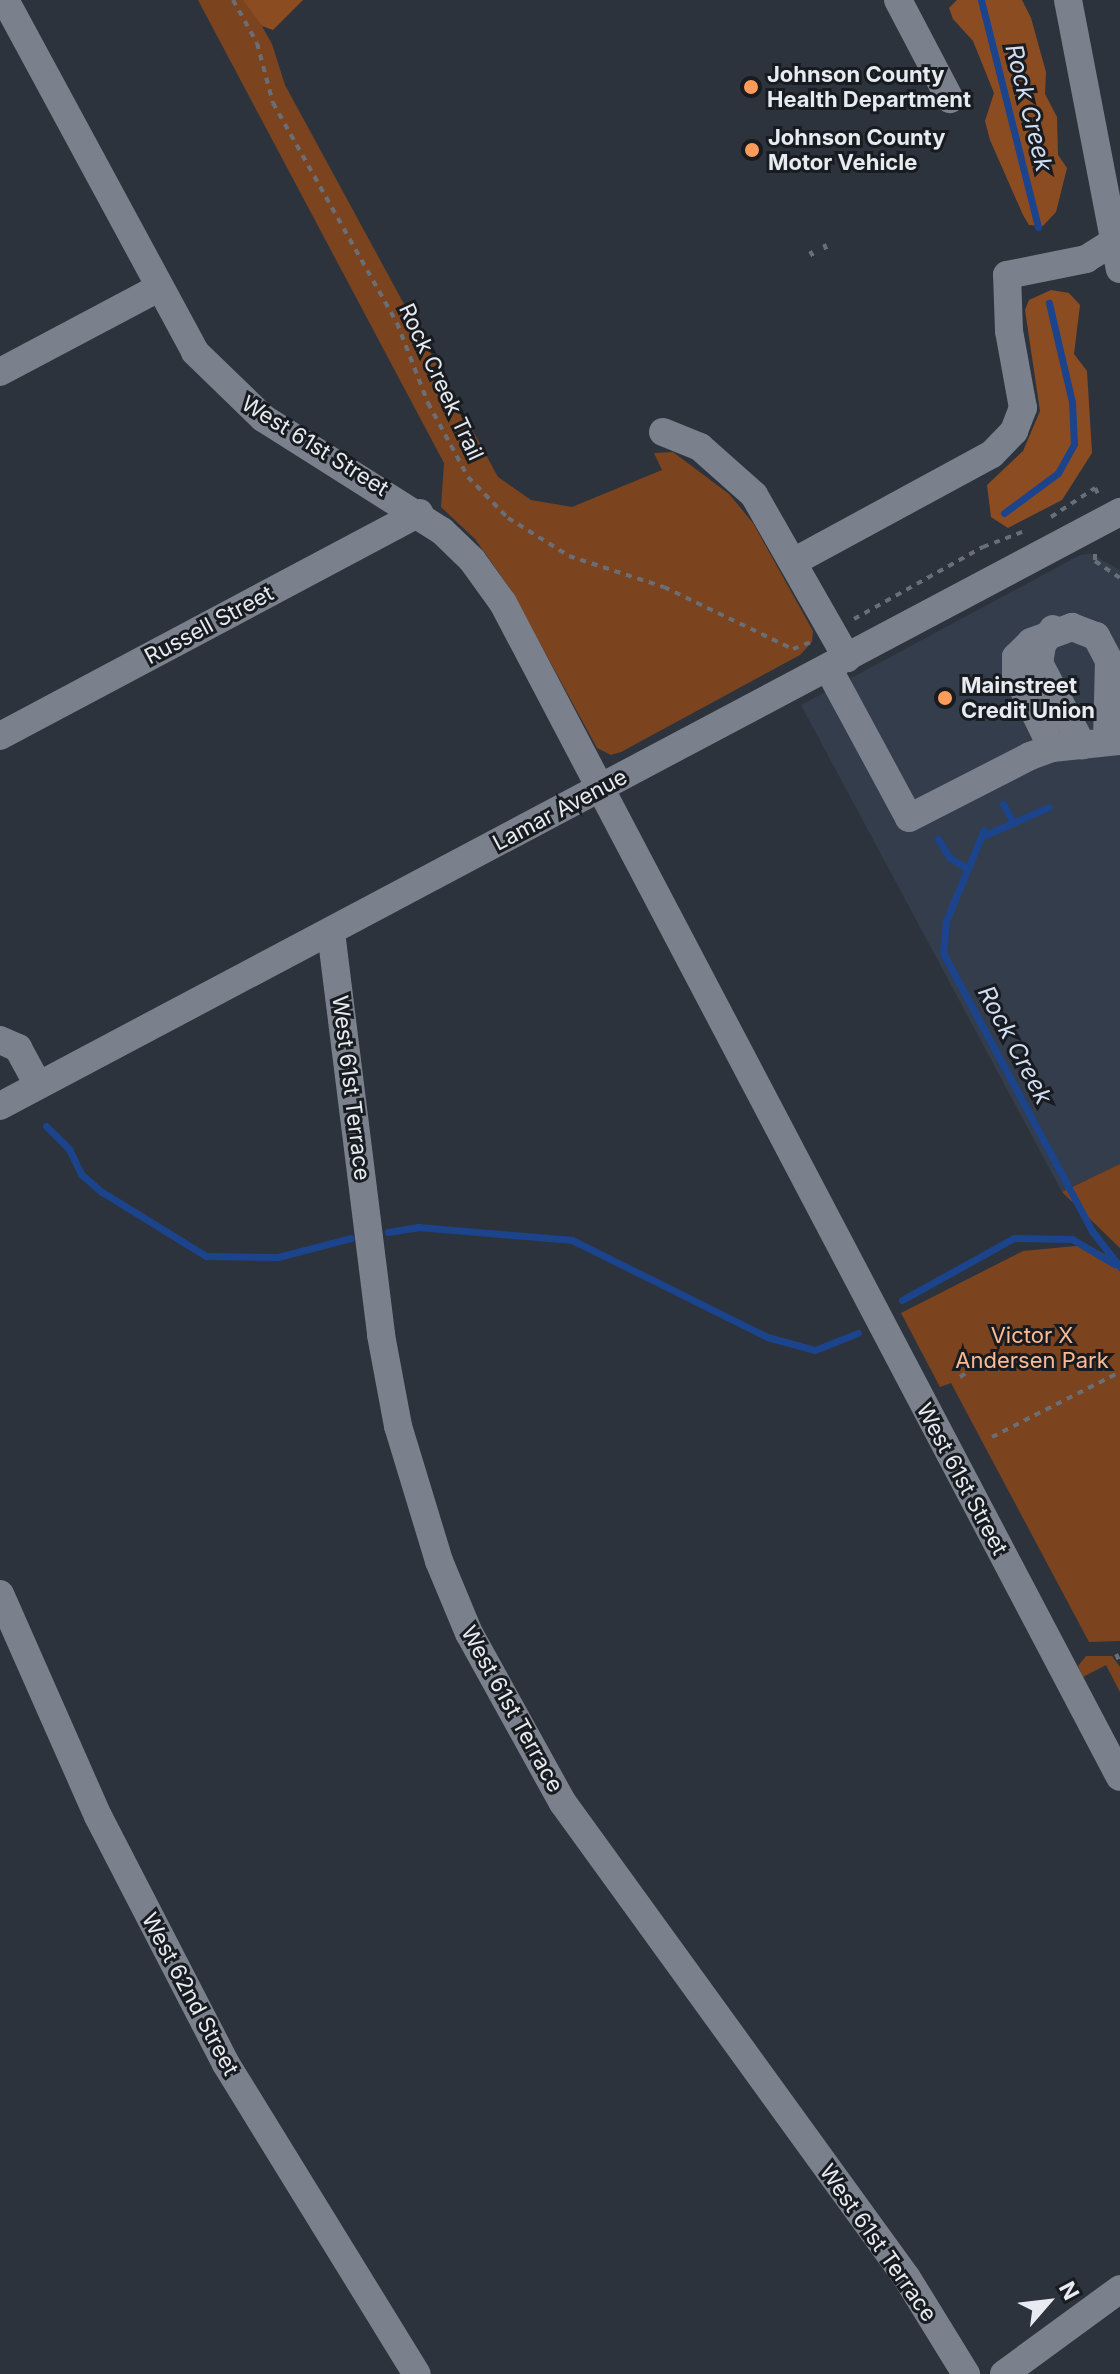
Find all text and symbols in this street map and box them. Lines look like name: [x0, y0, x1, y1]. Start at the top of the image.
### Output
water label: Rock Creek: [999, 41, 1059, 175]
place label: Johnson County Health Department: [767, 61, 971, 112]
marker: Johnson County Health Department: [742, 78, 760, 96]
place label: Johnson County Motor Vehicle: [768, 124, 945, 176]
marker: Johnson County Motor Vehicle: [743, 141, 761, 159]
street label: Rock Creek Trail: [393, 299, 489, 465]
street label: West 61st Street: [237, 390, 393, 502]
street label: Russell Street: [140, 580, 278, 670]
place label: Mainstreet Credit Union: [961, 672, 1095, 724]
marker: Mainstreet Credit Union: [936, 689, 954, 707]
street label: Lamar Avenue: [488, 764, 632, 856]
water label: Rock Creek: [972, 981, 1058, 1109]
street label: West 61st Terrace: [327, 994, 375, 1182]
park label: Victor X Andersen Park: [955, 1322, 1109, 1374]
street label: West 61st Street: [911, 1399, 1013, 1559]
street label: West 61st Terrace: [455, 1621, 569, 1797]
street label: West 62nd Street: [136, 1908, 244, 2080]
street label: West 61st Terrace: [814, 2159, 942, 2327]
north arrow: [1008, 2262, 1088, 2342]
text: N: [1054, 2277, 1085, 2304]

